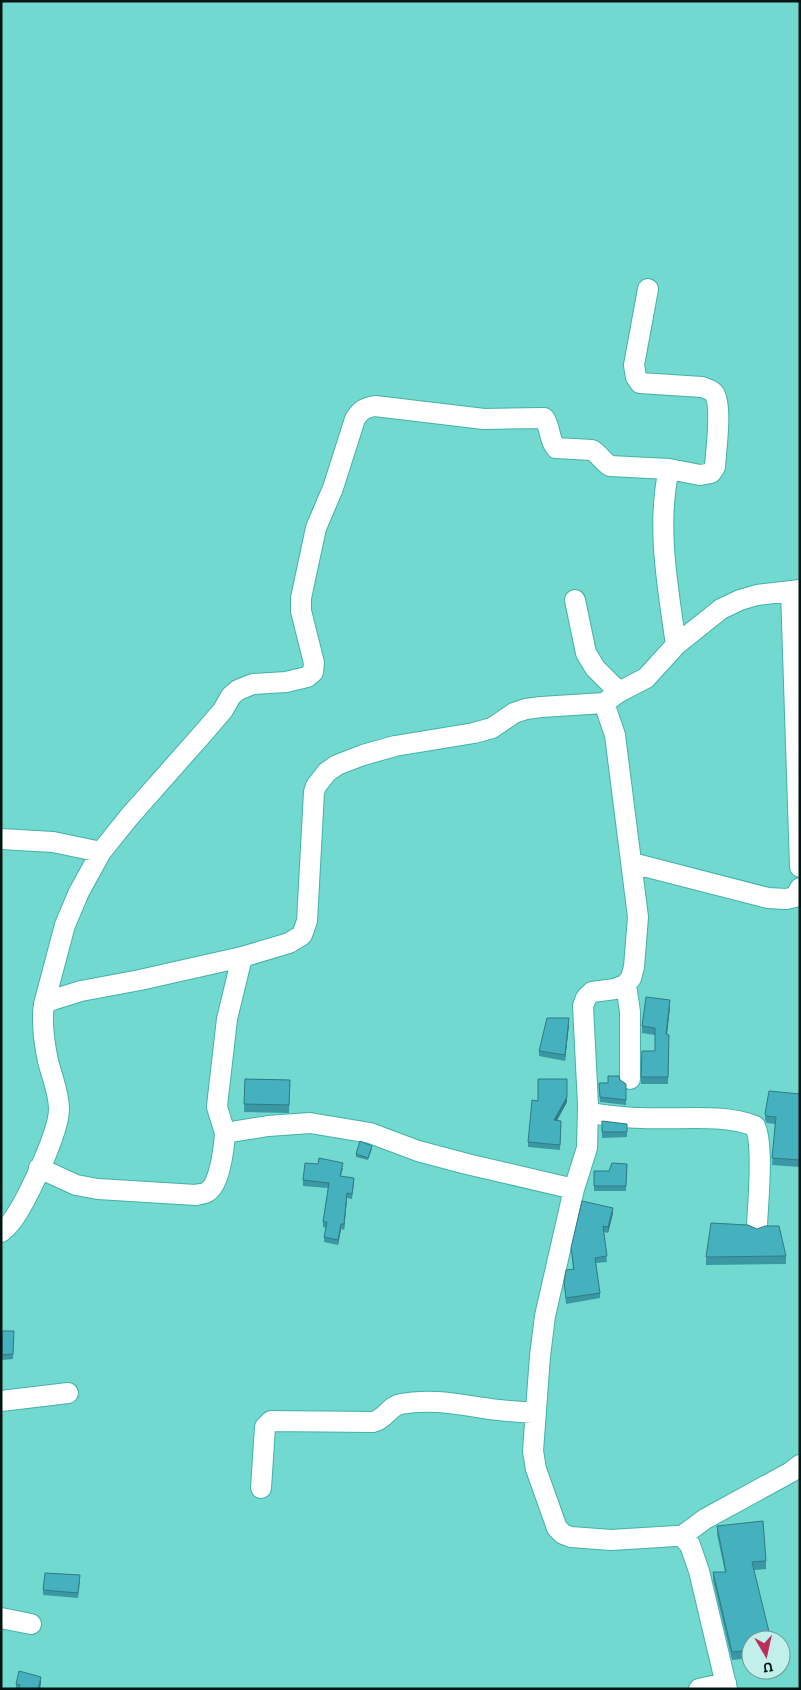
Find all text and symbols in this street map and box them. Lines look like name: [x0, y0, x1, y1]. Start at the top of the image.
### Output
north arrow: [741, 1630, 791, 1680]
text: U: [762, 1658, 774, 1677]

